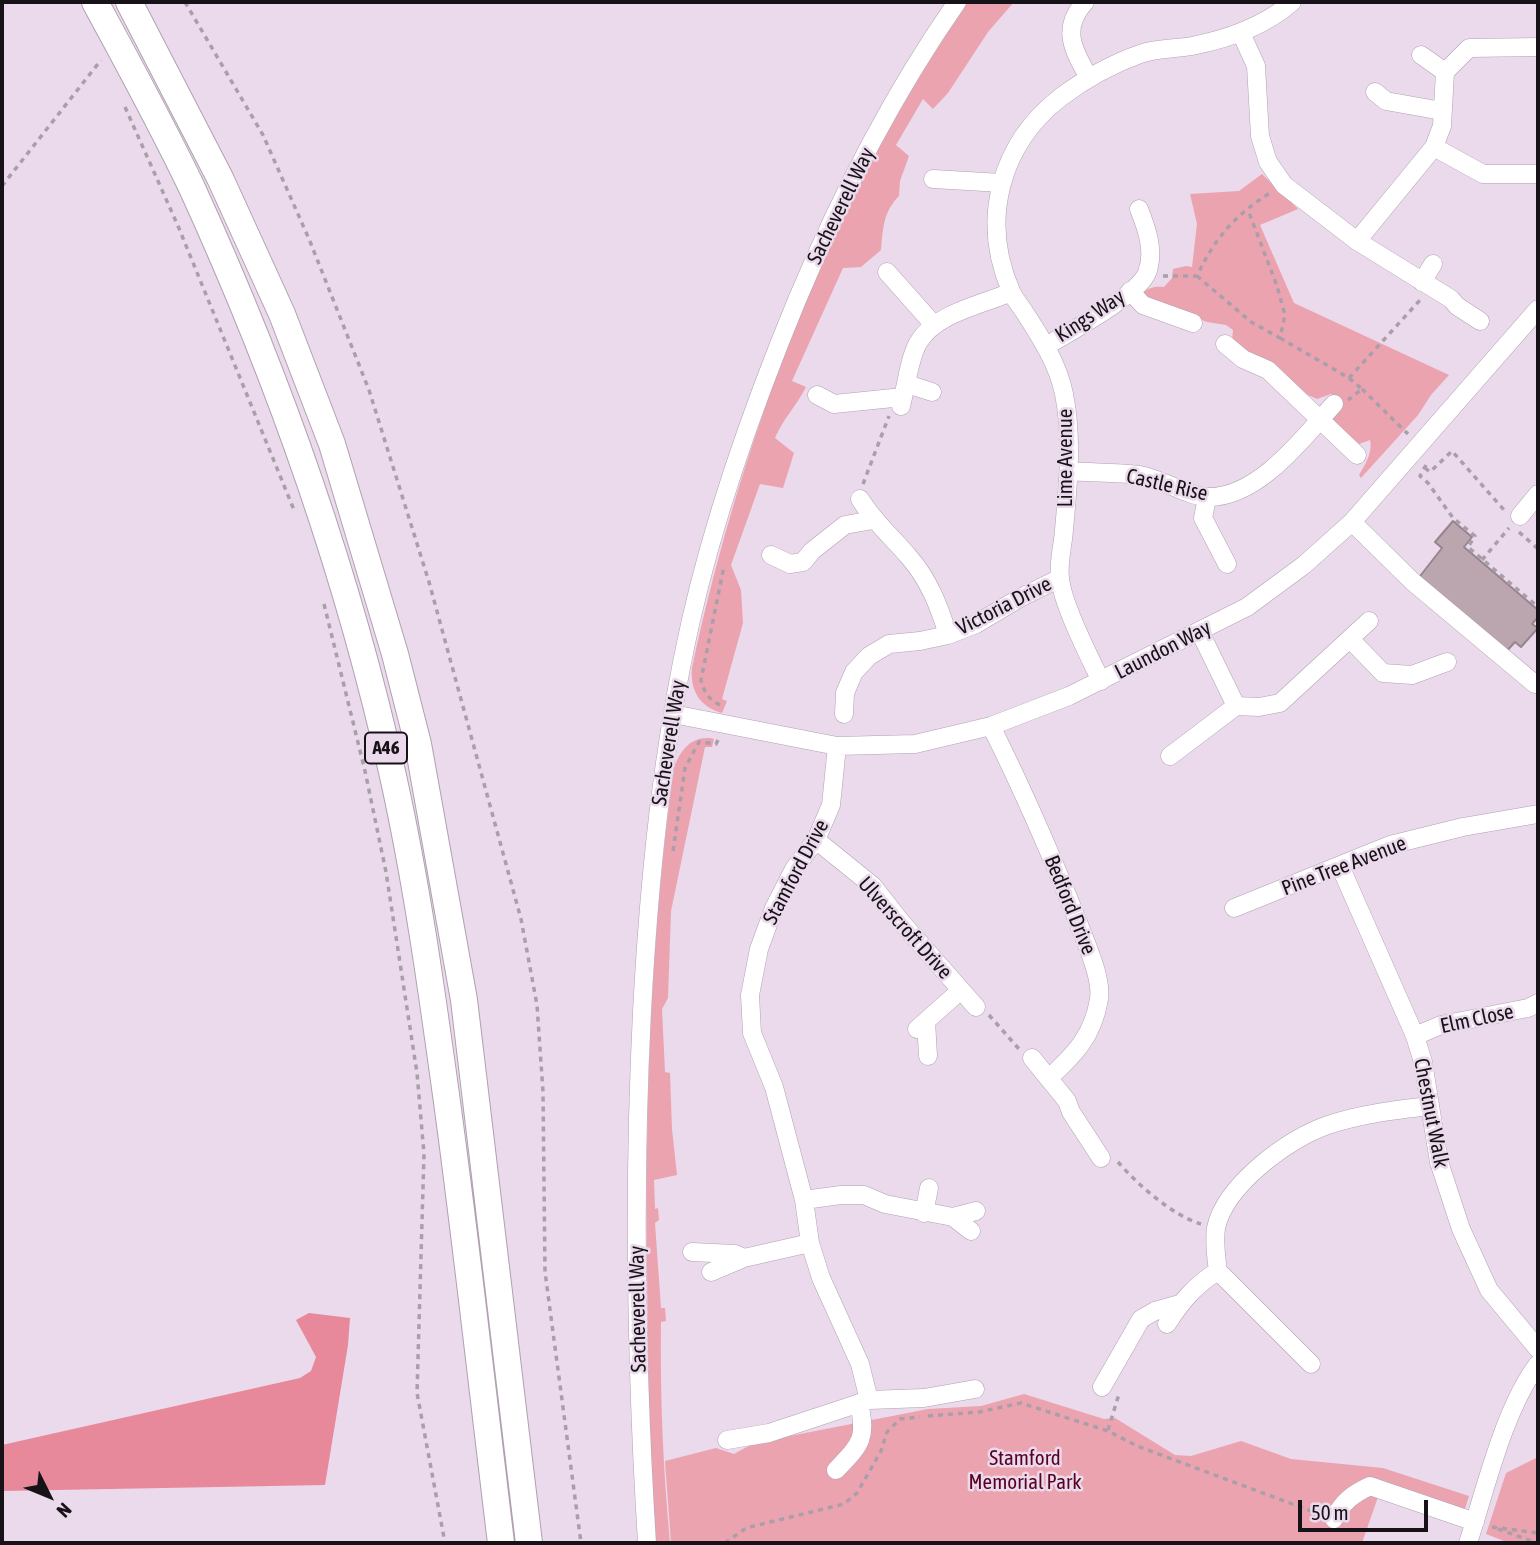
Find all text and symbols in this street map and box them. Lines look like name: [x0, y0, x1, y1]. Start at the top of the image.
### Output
street label: Sacheverell Way: [802, 144, 880, 268]
street label: Kings Way: [1051, 284, 1129, 348]
street label: Lime Avenue: [1052, 409, 1078, 507]
street label: Castle Rise: [1124, 463, 1210, 507]
street label: Victoria Drive: [952, 571, 1056, 641]
street label: Laundon Way: [1111, 615, 1215, 685]
street label: Sacheverell Way: [647, 679, 691, 807]
road number: A46: [365, 733, 407, 764]
street label: Stamford Drive: [758, 815, 834, 929]
street label: Pine Tree Avenue: [1278, 831, 1410, 901]
street label: Bedford Drive: [1039, 852, 1101, 958]
street label: Ulverscroft Drive: [853, 872, 957, 984]
street label: Elm Close: [1438, 999, 1516, 1039]
street label: Chestnut Walk: [1408, 1056, 1454, 1170]
street label: Sacheverell Way: [624, 1245, 652, 1373]
park label: Stamford Memorial Park: [969, 1445, 1081, 1495]
north arrow: [14, 1461, 84, 1531]
scale bar: [1302, 1486, 1432, 1530]
text: N: [52, 1499, 76, 1522]
text: 50 m: [1311, 1500, 1349, 1524]

